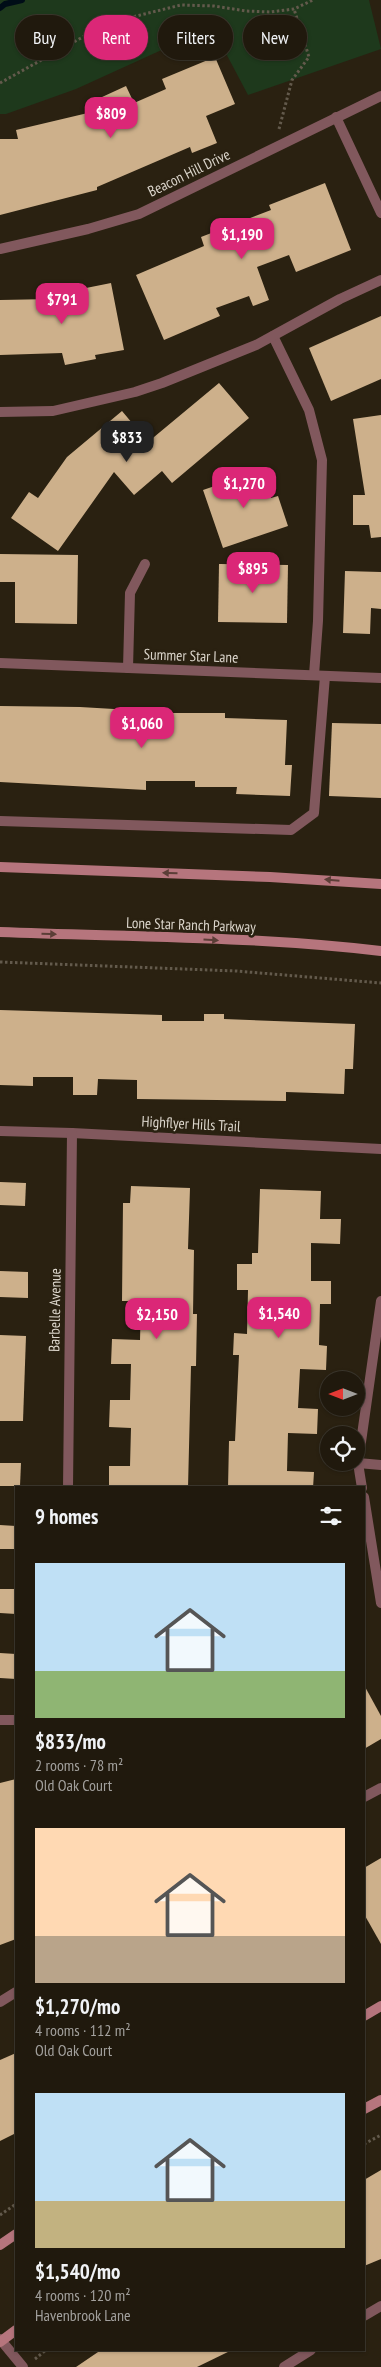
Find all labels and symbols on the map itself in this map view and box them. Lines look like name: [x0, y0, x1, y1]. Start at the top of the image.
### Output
pin: $809: [81, 96, 141, 139]
street label: Beacon Hill Drive: [144, 144, 233, 201]
pin: $1,190: [201, 218, 283, 260]
pin: $791: [32, 282, 92, 325]
pin: $833: [97, 420, 157, 463]
pin: $1,270: [203, 466, 285, 509]
pin: $895: [223, 552, 283, 594]
street label: Summer Star Lane: [143, 644, 239, 667]
pin: $1,060: [101, 706, 183, 749]
one-way arrow: [162, 869, 178, 877]
one-way arrow: [324, 876, 340, 884]
street label: Lone Star Ranch Parkway: [126, 913, 256, 936]
one-way arrow: [41, 930, 57, 938]
one-way arrow: [203, 936, 219, 944]
street label: Highflyer Hills Trail: [141, 1111, 241, 1136]
street label: Barbelle Avenue: [44, 1268, 65, 1352]
pin: $1,540: [238, 1296, 320, 1339]
pin: $2,150: [116, 1298, 198, 1340]
north arrow: [320, 1371, 365, 1416]

